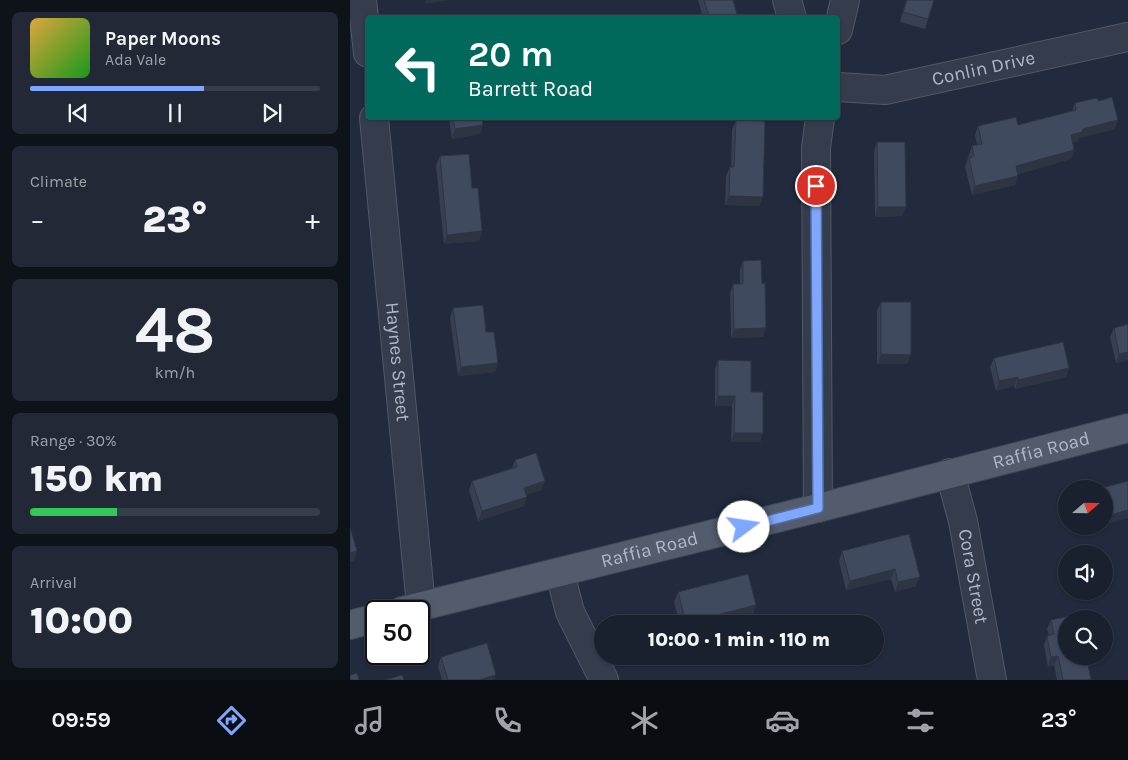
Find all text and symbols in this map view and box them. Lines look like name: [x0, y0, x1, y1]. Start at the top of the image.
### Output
text: Paper Moons: [105, 28, 221, 50]
text: 20 m: [468, 34, 553, 75]
icon: left: [385, 35, 450, 100]
street label: Conlin Drive: [930, 47, 1037, 90]
text: Ada Vale: [105, 50, 166, 69]
text: Barrett Road: [468, 76, 593, 102]
icon: previous: [64, 99, 92, 127]
icon: pause: [161, 99, 189, 127]
icon: next: [258, 99, 286, 127]
pin: [795, 165, 837, 207]
text: Climate: [30, 172, 87, 191]
icon: arrive: [802, 172, 830, 200]
text: 23°: [142, 197, 208, 242]
text: −: [30, 203, 45, 236]
text: +: [305, 203, 320, 236]
text: 48: [135, 292, 215, 368]
street label: Haynes Street: [381, 301, 414, 423]
text: km/h: [155, 363, 195, 382]
street label: Raffia Road: [990, 427, 1092, 474]
text: Range · 30%: [30, 431, 117, 450]
text: 150 km: [30, 456, 163, 501]
north arrow: [1058, 480, 1112, 535]
map controls: [1058, 480, 1113, 665]
position arrow: [717, 500, 769, 552]
street label: Raffia Road: [599, 527, 700, 572]
street label: Cora Street: [954, 527, 993, 626]
button: sound: [1058, 545, 1113, 600]
text: Arrival: [30, 573, 77, 592]
text: 10:00: [30, 598, 133, 643]
speed limit sign: 50: [365, 600, 430, 665]
button: search: [1058, 610, 1113, 665]
text: 10:00 · 1 min · 110 m: [648, 629, 830, 651]
icon: directions: [214, 703, 249, 738]
icon: music: [352, 703, 387, 738]
icon: phone: [490, 703, 525, 738]
icon: climate: [627, 703, 662, 738]
icon: car: [765, 703, 800, 738]
icon: filters: [903, 703, 938, 738]
text: 09:59: [51, 707, 111, 733]
text: 23°: [1041, 707, 1076, 733]

